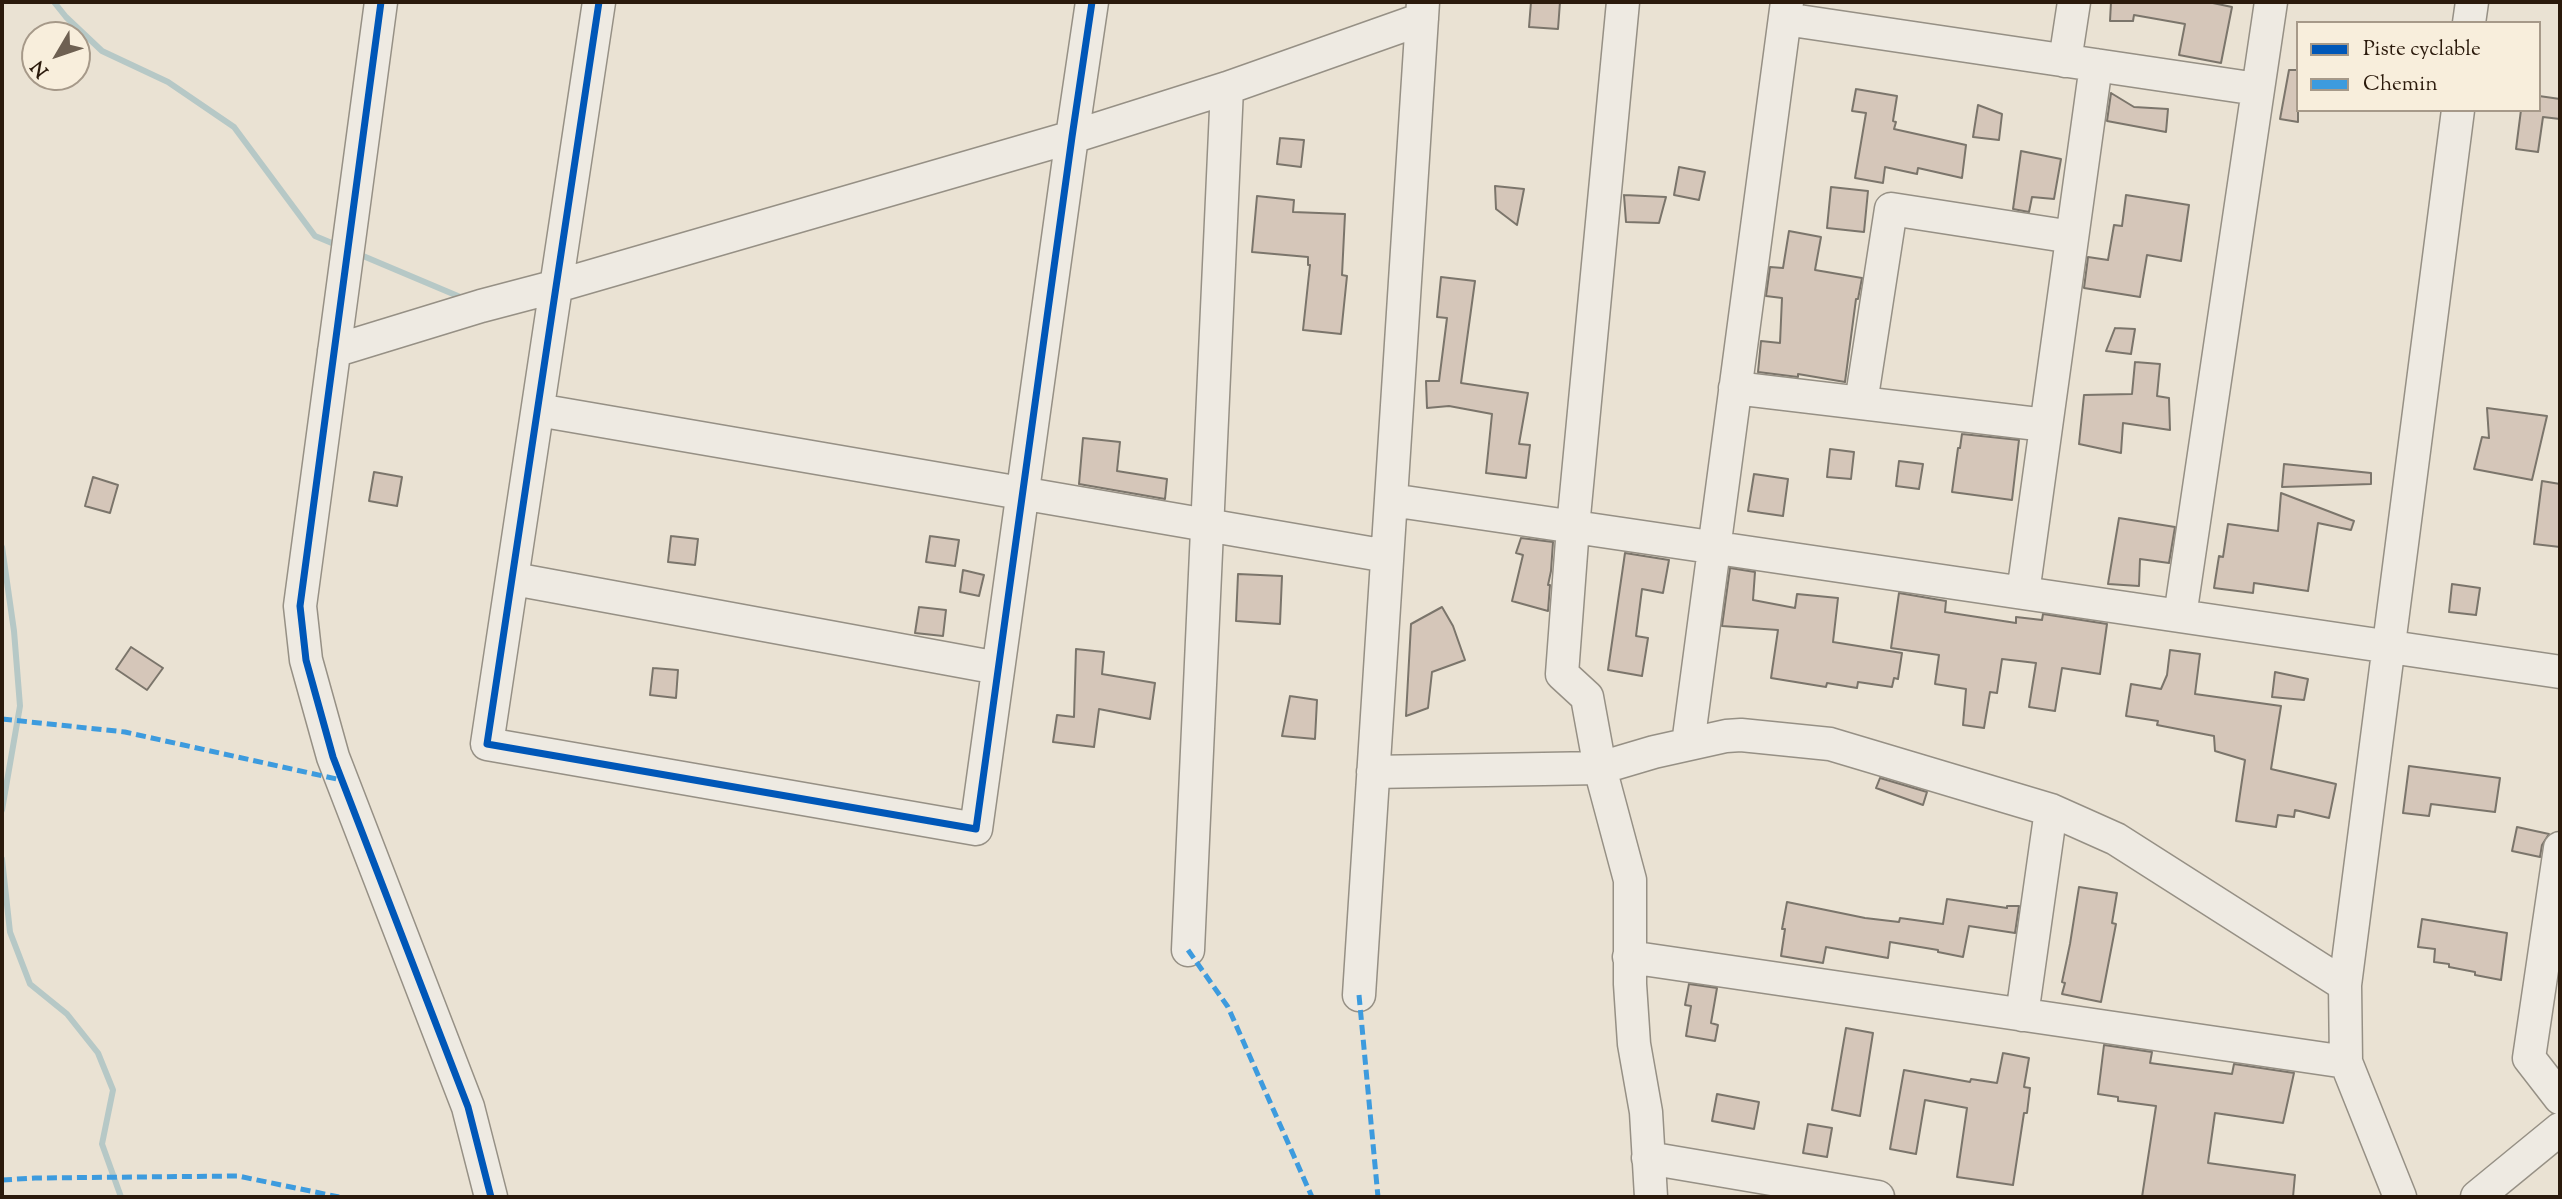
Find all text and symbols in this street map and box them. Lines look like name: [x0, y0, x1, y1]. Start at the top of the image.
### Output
north arrow: [21, 21, 91, 91]
legend: [2296, 21, 2541, 112]
text: Piste cyclable: [2363, 35, 2481, 65]
text: N: [26, 54, 56, 83]
text: Chemin: [2363, 70, 2438, 100]

